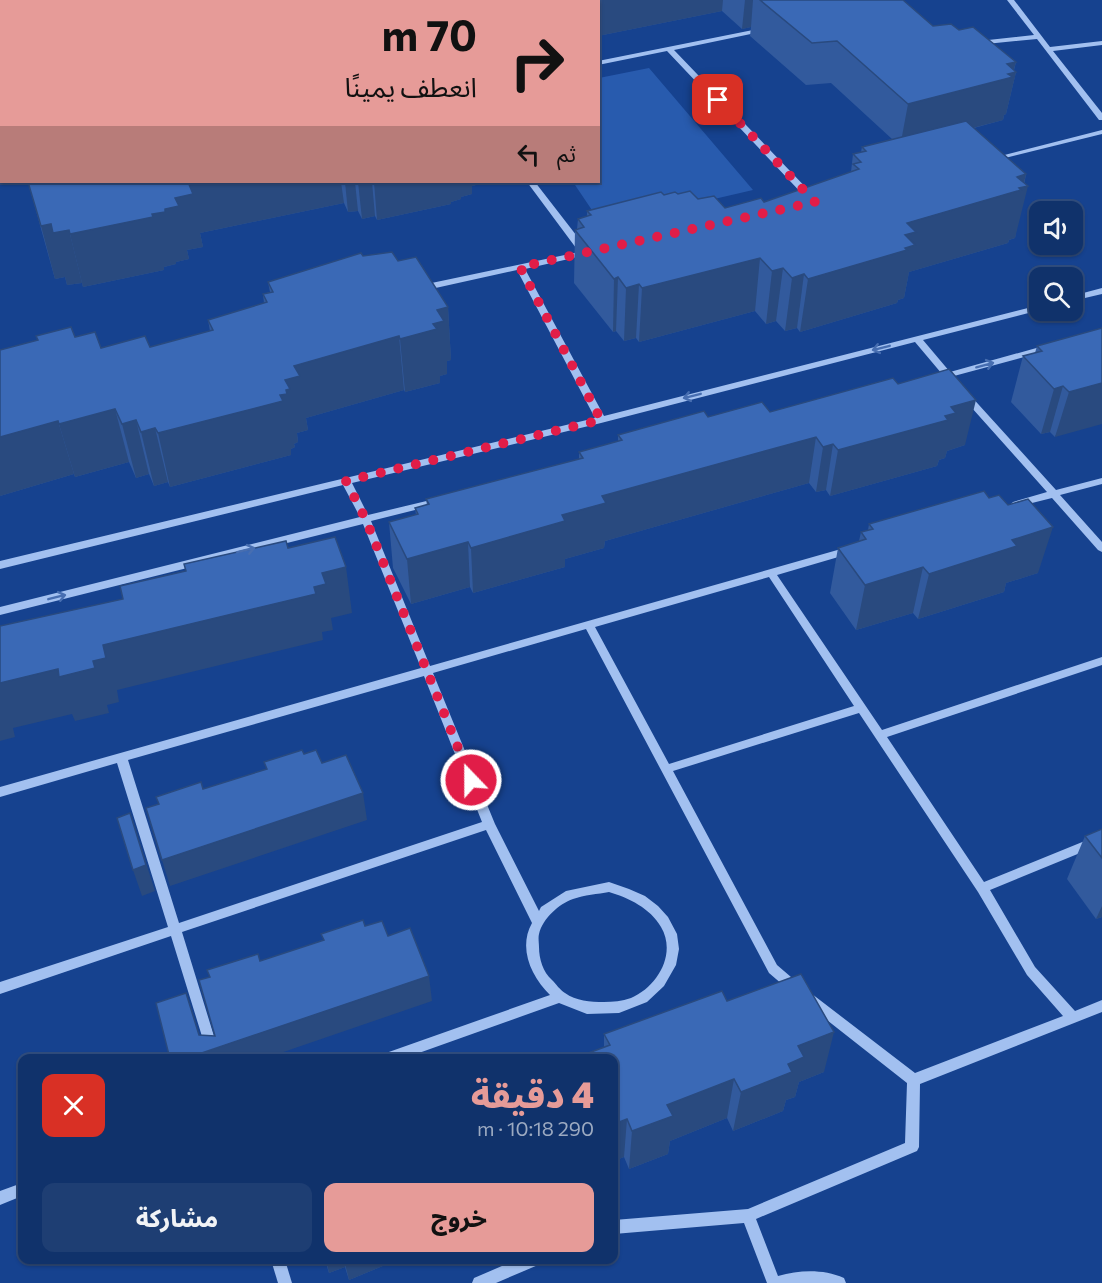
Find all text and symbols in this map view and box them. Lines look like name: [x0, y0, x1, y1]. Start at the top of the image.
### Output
text: 70 m: [382, 8, 477, 60]
icon: right: [498, 24, 576, 102]
text: انعطف يمينًا: [344, 70, 477, 103]
pin: [692, 74, 743, 125]
icon: arrive: [701, 83, 734, 116]
icon: left: [512, 138, 545, 171]
text: ثم: [557, 140, 576, 167]
map controls: [1029, 201, 1083, 321]
button: sound: [1029, 201, 1083, 255]
button: search: [1029, 267, 1083, 321]
one-way arrow: [872, 343, 891, 354]
one-way arrow: [975, 359, 994, 370]
one-way arrow: [683, 391, 702, 403]
one-way arrow: [236, 543, 255, 555]
one-way arrow: [47, 591, 66, 603]
position arrow: [439, 748, 503, 812]
text: 4 دقيقة: [471, 1071, 594, 1115]
button: close: [42, 1074, 105, 1137]
text: 290 m · 10:18: [477, 1116, 594, 1140]
button: مشاركة: [42, 1183, 312, 1252]
button: خروج: [324, 1183, 594, 1252]

